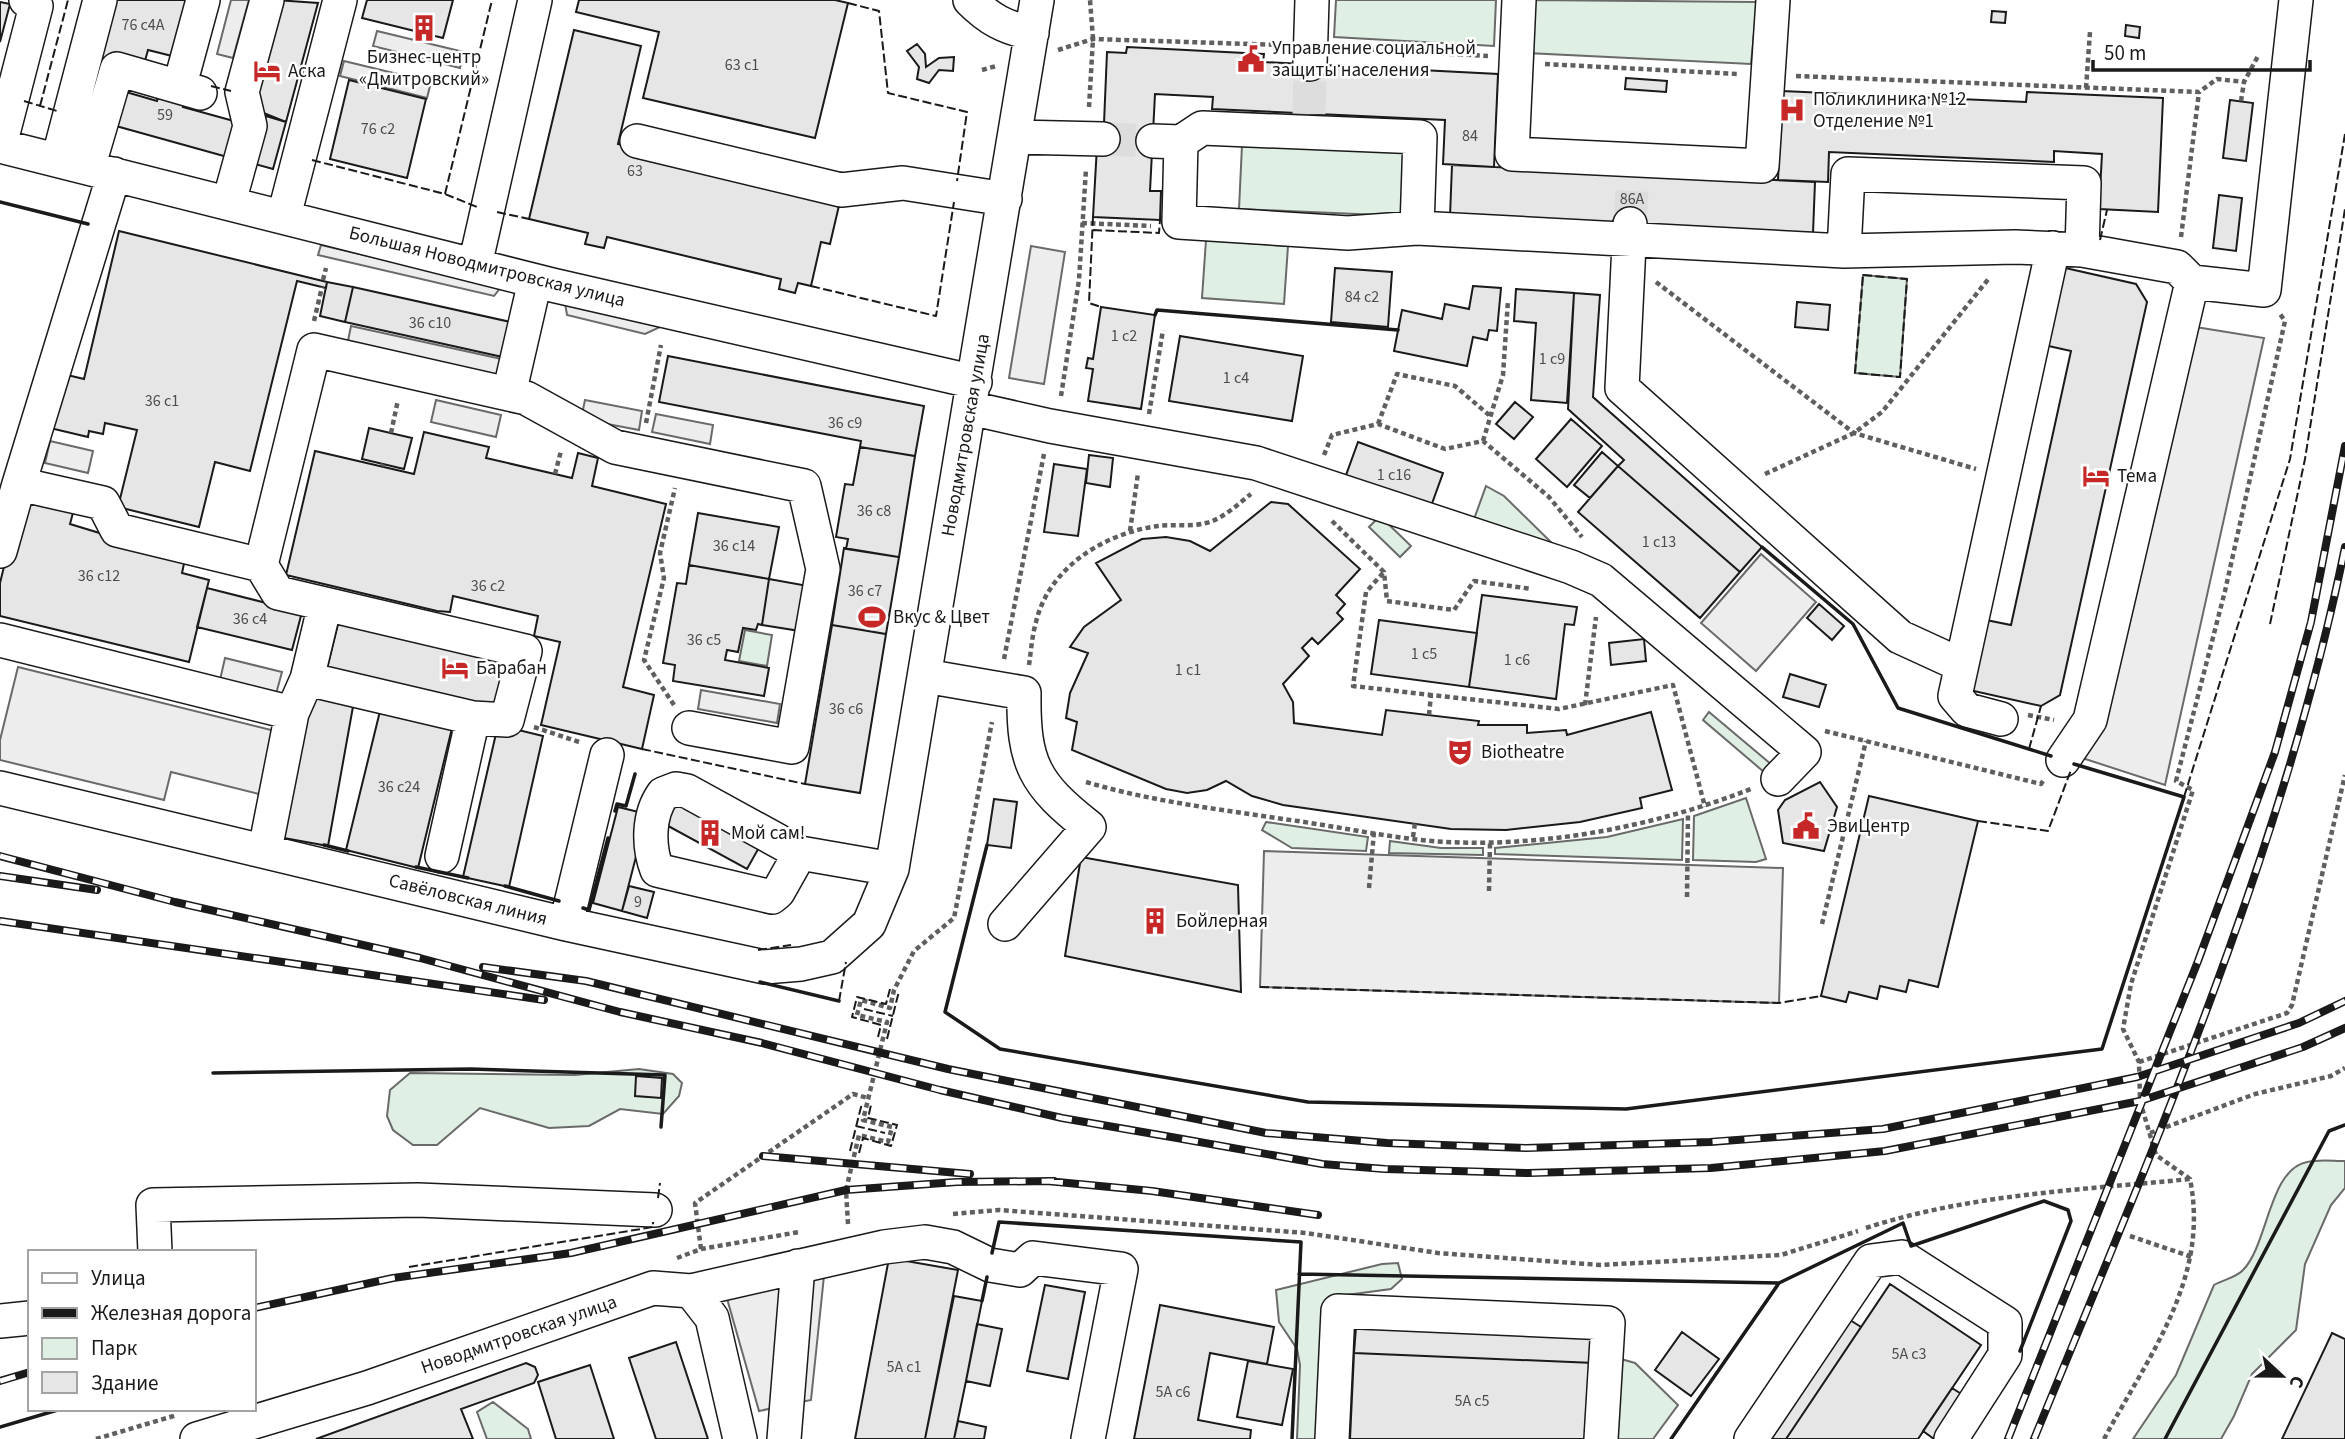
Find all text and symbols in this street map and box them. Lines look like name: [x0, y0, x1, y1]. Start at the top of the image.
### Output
building icon: Бизнес-центр «Дмитровский»: [409, 13, 439, 43]
house number: 76 с4А: [121, 14, 165, 36]
scale bar: [2093, 28, 2310, 72]
place label: Управление социальной защиты населения: [1272, 35, 1476, 84]
text: 50 m: [2104, 38, 2146, 68]
place label: Бизнес-центр «Дмитровский»: [359, 44, 489, 93]
public building icon: Управление социальной защиты населения: [1236, 44, 1266, 74]
house number: 63 с1: [725, 54, 759, 76]
hotel icon: Аска: [252, 56, 282, 86]
place label: Аска: [288, 58, 326, 85]
place label: Поликлиника №12 Отделение №1: [1813, 86, 1966, 135]
hospital icon: Поликлиника №12 Отделение №1: [1777, 95, 1807, 125]
house number: 59: [157, 104, 173, 126]
house number: 76 с2: [361, 118, 395, 140]
house number: 84: [1462, 125, 1478, 147]
house number: 63: [627, 160, 643, 182]
house number: 86А: [1620, 188, 1645, 210]
street label: Большая Новодмитровская улица: [346, 220, 628, 314]
house number: 84 с2: [1345, 286, 1379, 308]
house number: 36 с10: [409, 312, 451, 334]
house number: 1 с2: [1111, 325, 1137, 347]
street label: Новодмитровская улица: [935, 331, 997, 539]
house number: 1 с9: [1539, 348, 1565, 370]
house number: 1 с4: [1223, 367, 1249, 389]
house number: 36 с1: [145, 390, 179, 412]
house number: 36 с9: [828, 412, 862, 434]
hotel icon: Тема: [2081, 461, 2111, 491]
place label: Тема: [2117, 463, 2157, 490]
house number: 1 с16: [1377, 464, 1411, 486]
house number: 36 с8: [857, 500, 891, 522]
house number: 1 с13: [1642, 531, 1676, 553]
house number: 36 с14: [713, 535, 755, 557]
house number: 36 с12: [78, 565, 120, 587]
house number: 36 с2: [471, 575, 505, 597]
house number: 36 с7: [848, 580, 882, 602]
sports icon: Вкус & Цвет: [857, 602, 887, 632]
place label: Вкус & Цвет: [893, 604, 990, 631]
house number: 36 с4: [233, 608, 267, 630]
house number: 36 с5: [687, 629, 721, 651]
house number: 1 с5: [1411, 643, 1437, 665]
house number: 1 с6: [1504, 649, 1530, 671]
hotel icon: Барабан: [440, 653, 470, 683]
place label: Барабан: [476, 655, 547, 682]
house number: 1 с1: [1175, 659, 1201, 681]
house number: 36 с6: [829, 698, 863, 720]
theatre icon: Biotheatre: [1445, 737, 1475, 767]
place label: Biotheatre: [1481, 739, 1564, 766]
house number: 36 с24: [378, 776, 420, 798]
public building icon: ЭвиЦентр: [1791, 811, 1821, 841]
place label: ЭвиЦентр: [1827, 813, 1910, 840]
building icon: Мой сам!: [695, 818, 725, 848]
place label: Мой сам!: [731, 820, 805, 847]
street label: Савёловская линия: [386, 867, 550, 933]
house number: 9: [634, 891, 642, 913]
building icon: Бойлерная: [1140, 906, 1170, 936]
place label: Бойлерная: [1176, 908, 1268, 935]
legend: [28, 1250, 256, 1411]
text: Улица: [91, 1263, 146, 1293]
street label: Новодмитровская улица: [417, 1289, 621, 1381]
text: Железная дорога: [91, 1298, 251, 1328]
text: Парк: [91, 1333, 138, 1363]
north arrow: [2247, 1341, 2317, 1411]
house number: 5А с3: [1891, 1343, 1927, 1365]
house number: 5А с1: [886, 1356, 922, 1378]
text: Здание: [91, 1368, 159, 1398]
text: С: [2282, 1372, 2311, 1392]
house number: 5А с6: [1155, 1381, 1191, 1403]
house number: 5А с5: [1454, 1390, 1490, 1412]

